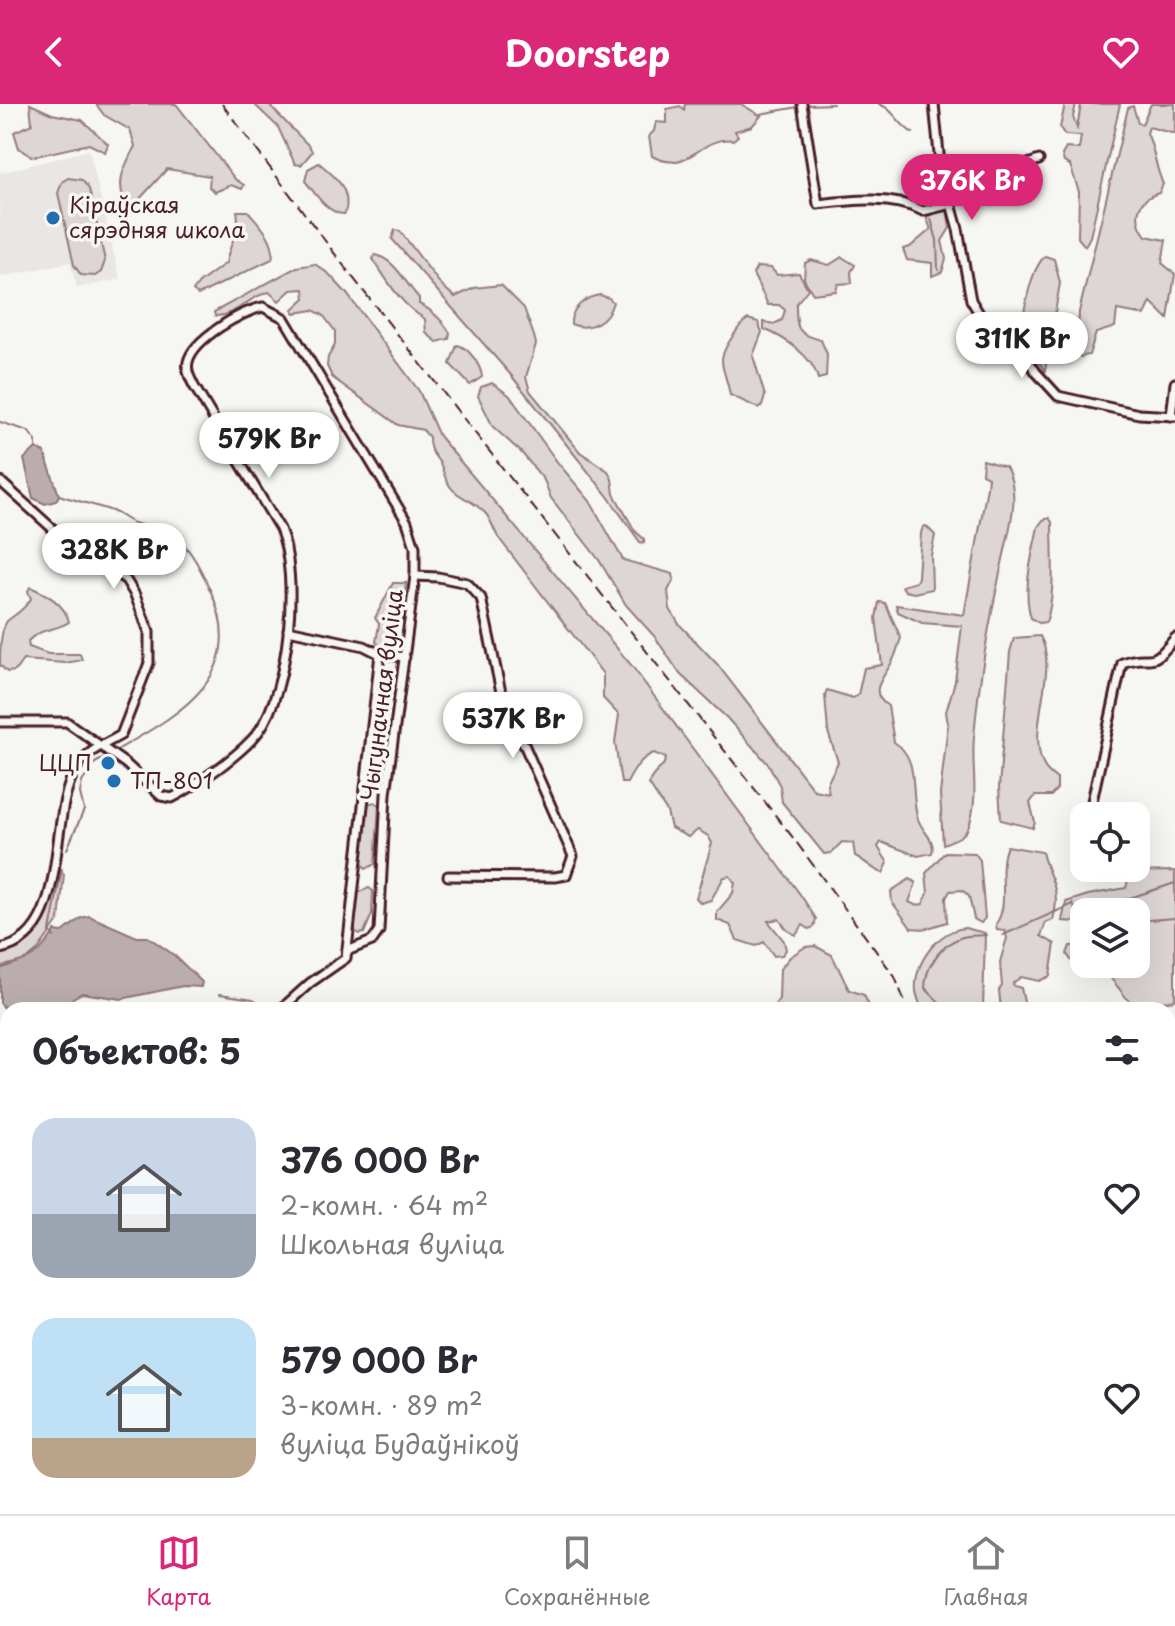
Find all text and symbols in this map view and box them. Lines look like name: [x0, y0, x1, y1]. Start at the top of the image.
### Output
text: Doorstep: [505, 25, 670, 79]
icon: back: [32, 30, 76, 74]
icon: heart: [1099, 30, 1143, 74]
pin: 376K Br: [898, 154, 1046, 222]
text: 376K Br: [919, 160, 1025, 199]
place label: Кіраўская сярэдняя школа: [69, 187, 245, 245]
marker: Кіраўская сярэдняя школа: [44, 209, 62, 227]
pin: 311K Br: [948, 312, 1096, 380]
text: 311K Br: [974, 318, 1070, 357]
pin: 579K Br: [195, 412, 343, 480]
text: 579K Br: [217, 418, 321, 457]
pin: 328K Br: [40, 523, 188, 591]
text: 328K Br: [60, 529, 168, 568]
street label: Чыгуначная вуліца: [351, 587, 410, 803]
pin: 537K Br: [439, 692, 587, 760]
text: 537K Br: [461, 698, 565, 737]
place label: ЦЦП: [39, 745, 92, 778]
marker: ЦЦП: [99, 754, 117, 772]
place label: ТП-801: [130, 763, 213, 796]
marker: ТП-801: [105, 772, 123, 790]
map controls: [1070, 802, 1150, 978]
button: locate: [1070, 802, 1150, 882]
button: layers: [1070, 898, 1150, 978]
text: Объектов: 5: [32, 1024, 241, 1076]
icon: filters: [1100, 1028, 1144, 1072]
text: 376 000 Br: [280, 1133, 479, 1185]
icon: home: [96, 1150, 192, 1246]
icon: heart: [1100, 1176, 1144, 1220]
text: 2-комн. · 64 m²: [280, 1185, 488, 1224]
text: Школьная вуліца: [280, 1224, 504, 1263]
text: 579 000 Br: [280, 1333, 477, 1385]
icon: home: [96, 1350, 192, 1446]
icon: heart: [1100, 1376, 1144, 1420]
text: 3-комн. · 89 m²: [280, 1385, 483, 1424]
text: вуліца Будаўнікоў: [280, 1424, 520, 1463]
tab: Карта: [146, 1531, 211, 1612]
tab: Сохранённые: [504, 1531, 651, 1612]
tab: Главная: [943, 1531, 1029, 1612]

